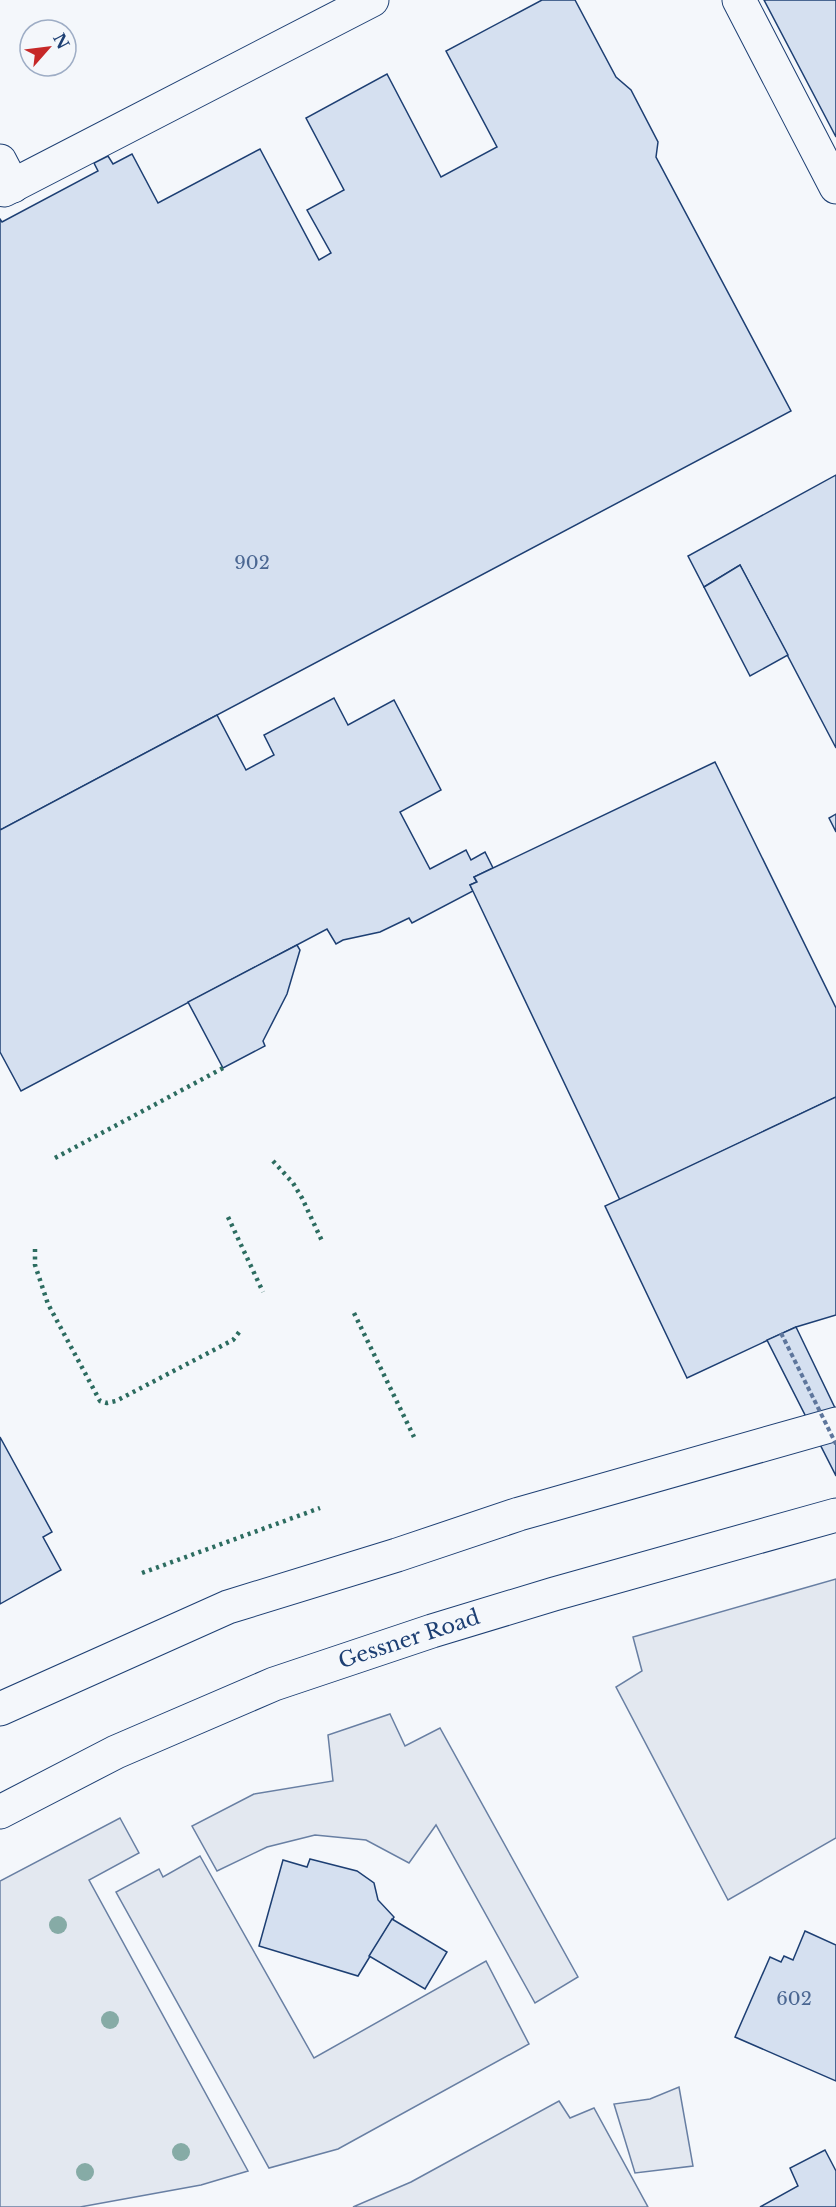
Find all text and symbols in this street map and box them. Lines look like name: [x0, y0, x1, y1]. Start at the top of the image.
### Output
north arrow: [18, 18, 78, 78]
text: N: [49, 30, 74, 52]
house number: 902: [234, 552, 270, 574]
street label: Gessner Road: [335, 1604, 483, 1674]
house number: 602: [776, 1988, 812, 2010]

